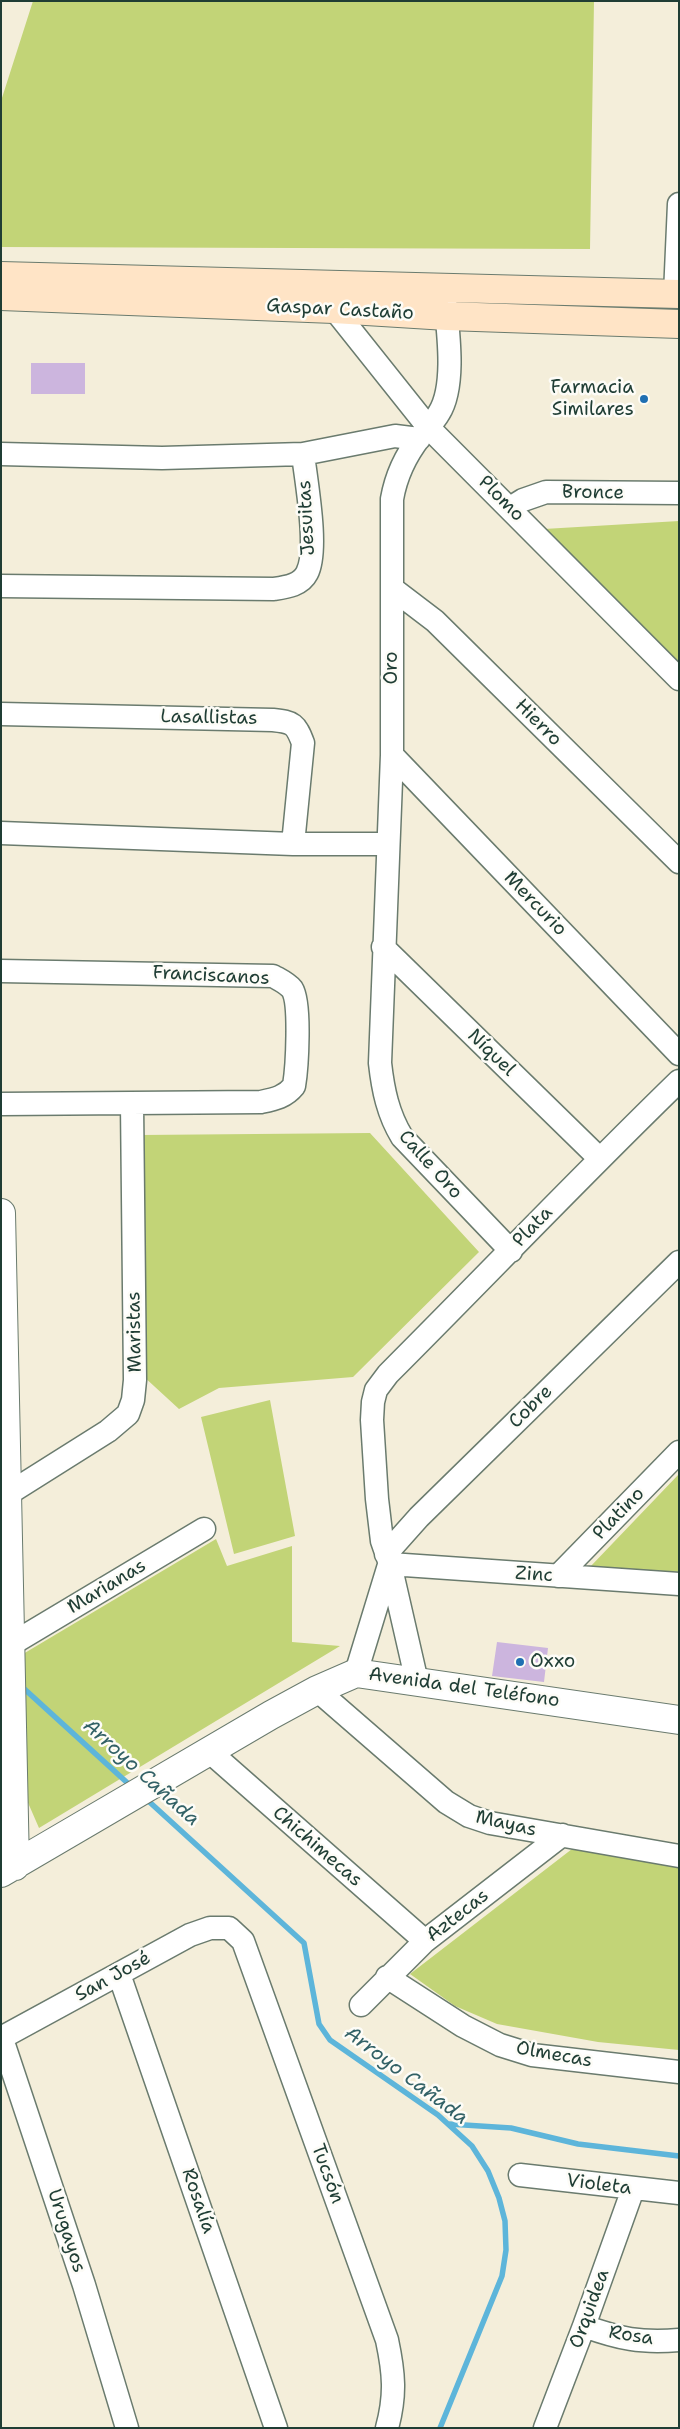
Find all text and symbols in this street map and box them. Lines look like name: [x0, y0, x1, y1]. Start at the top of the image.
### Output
street label: Gaspar Castaño: [266, 295, 414, 325]
place label: Farmacia Similares: [550, 377, 634, 421]
marker: Farmacia Similares: [638, 393, 650, 405]
street label: Plomo: [473, 471, 529, 527]
street label: Jesuitas: [294, 480, 320, 556]
street label: Bronce: [562, 481, 624, 505]
street label: Oro: [381, 651, 403, 685]
street label: Hierro: [510, 695, 566, 751]
street label: Lasallistas: [160, 706, 258, 730]
street label: Mercurio: [499, 867, 571, 941]
street label: Franciscanos: [152, 962, 270, 990]
street label: Níquel: [462, 1025, 520, 1081]
street label: Calle Oro: [393, 1126, 467, 1204]
street label: Plata: [508, 1202, 558, 1252]
street label: Maristas: [123, 1291, 147, 1373]
street label: Cobre: [504, 1380, 558, 1434]
street label: Platino: [588, 1483, 650, 1545]
street label: Marianas: [64, 1555, 150, 1619]
street label: Zinc: [514, 1562, 554, 1588]
place label: Oxxo: [530, 1651, 575, 1673]
marker: Oxxo: [514, 1656, 526, 1668]
street label: Avenida del Teléfono: [367, 1663, 561, 1713]
water label: Arroyo Cañada: [78, 1714, 204, 1832]
street label: Chichimecas: [268, 1802, 366, 1892]
street label: Mayas: [473, 1806, 539, 1842]
street label: Aztecas: [422, 1885, 494, 1947]
street label: San José: [71, 1947, 155, 2007]
water label: Arroyo Cañada: [339, 2022, 473, 2130]
street label: Olmecas: [514, 2037, 594, 2073]
street label: Tucsón: [306, 2141, 348, 2207]
street label: Rosalía: [176, 2166, 220, 2236]
street label: Violeta: [565, 2170, 633, 2200]
street label: Urugayos: [42, 2186, 90, 2276]
street label: Orquidea: [565, 2266, 615, 2352]
street label: Rosa: [607, 2321, 655, 2351]

